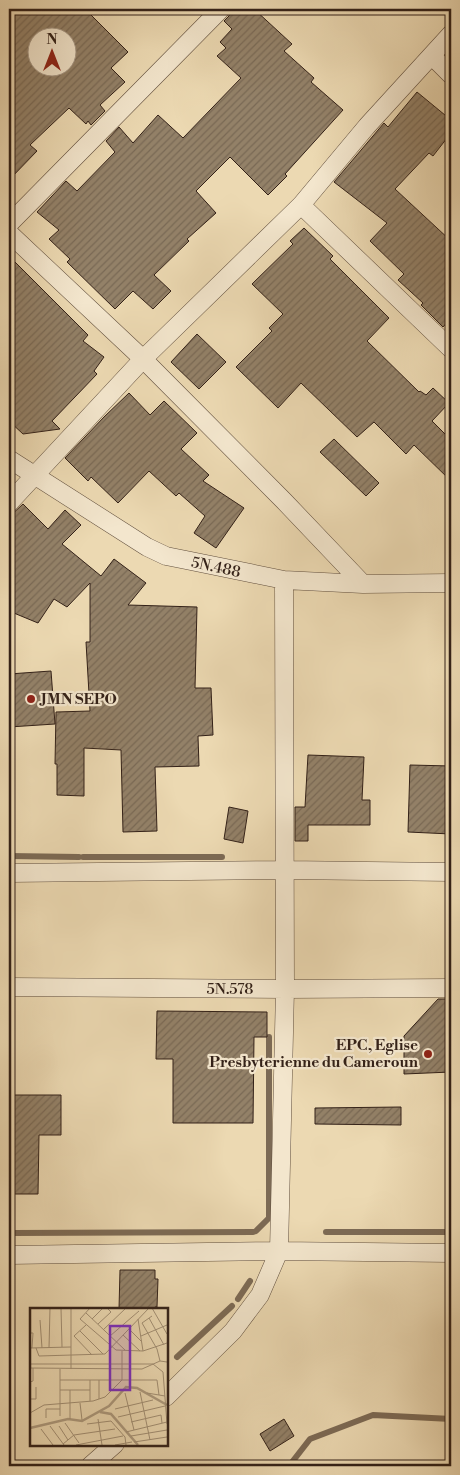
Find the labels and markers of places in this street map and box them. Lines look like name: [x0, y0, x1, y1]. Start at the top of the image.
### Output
place label: JMN SEPO: [39, 690, 117, 709]
marker: JMN SEPO: [25, 693, 37, 705]
place label: EPC, Eglise Presbyterienne du Cameroun: [209, 1036, 419, 1072]
marker: EPC, Eglise Presbyterienne du Cameroun: [422, 1048, 434, 1060]

